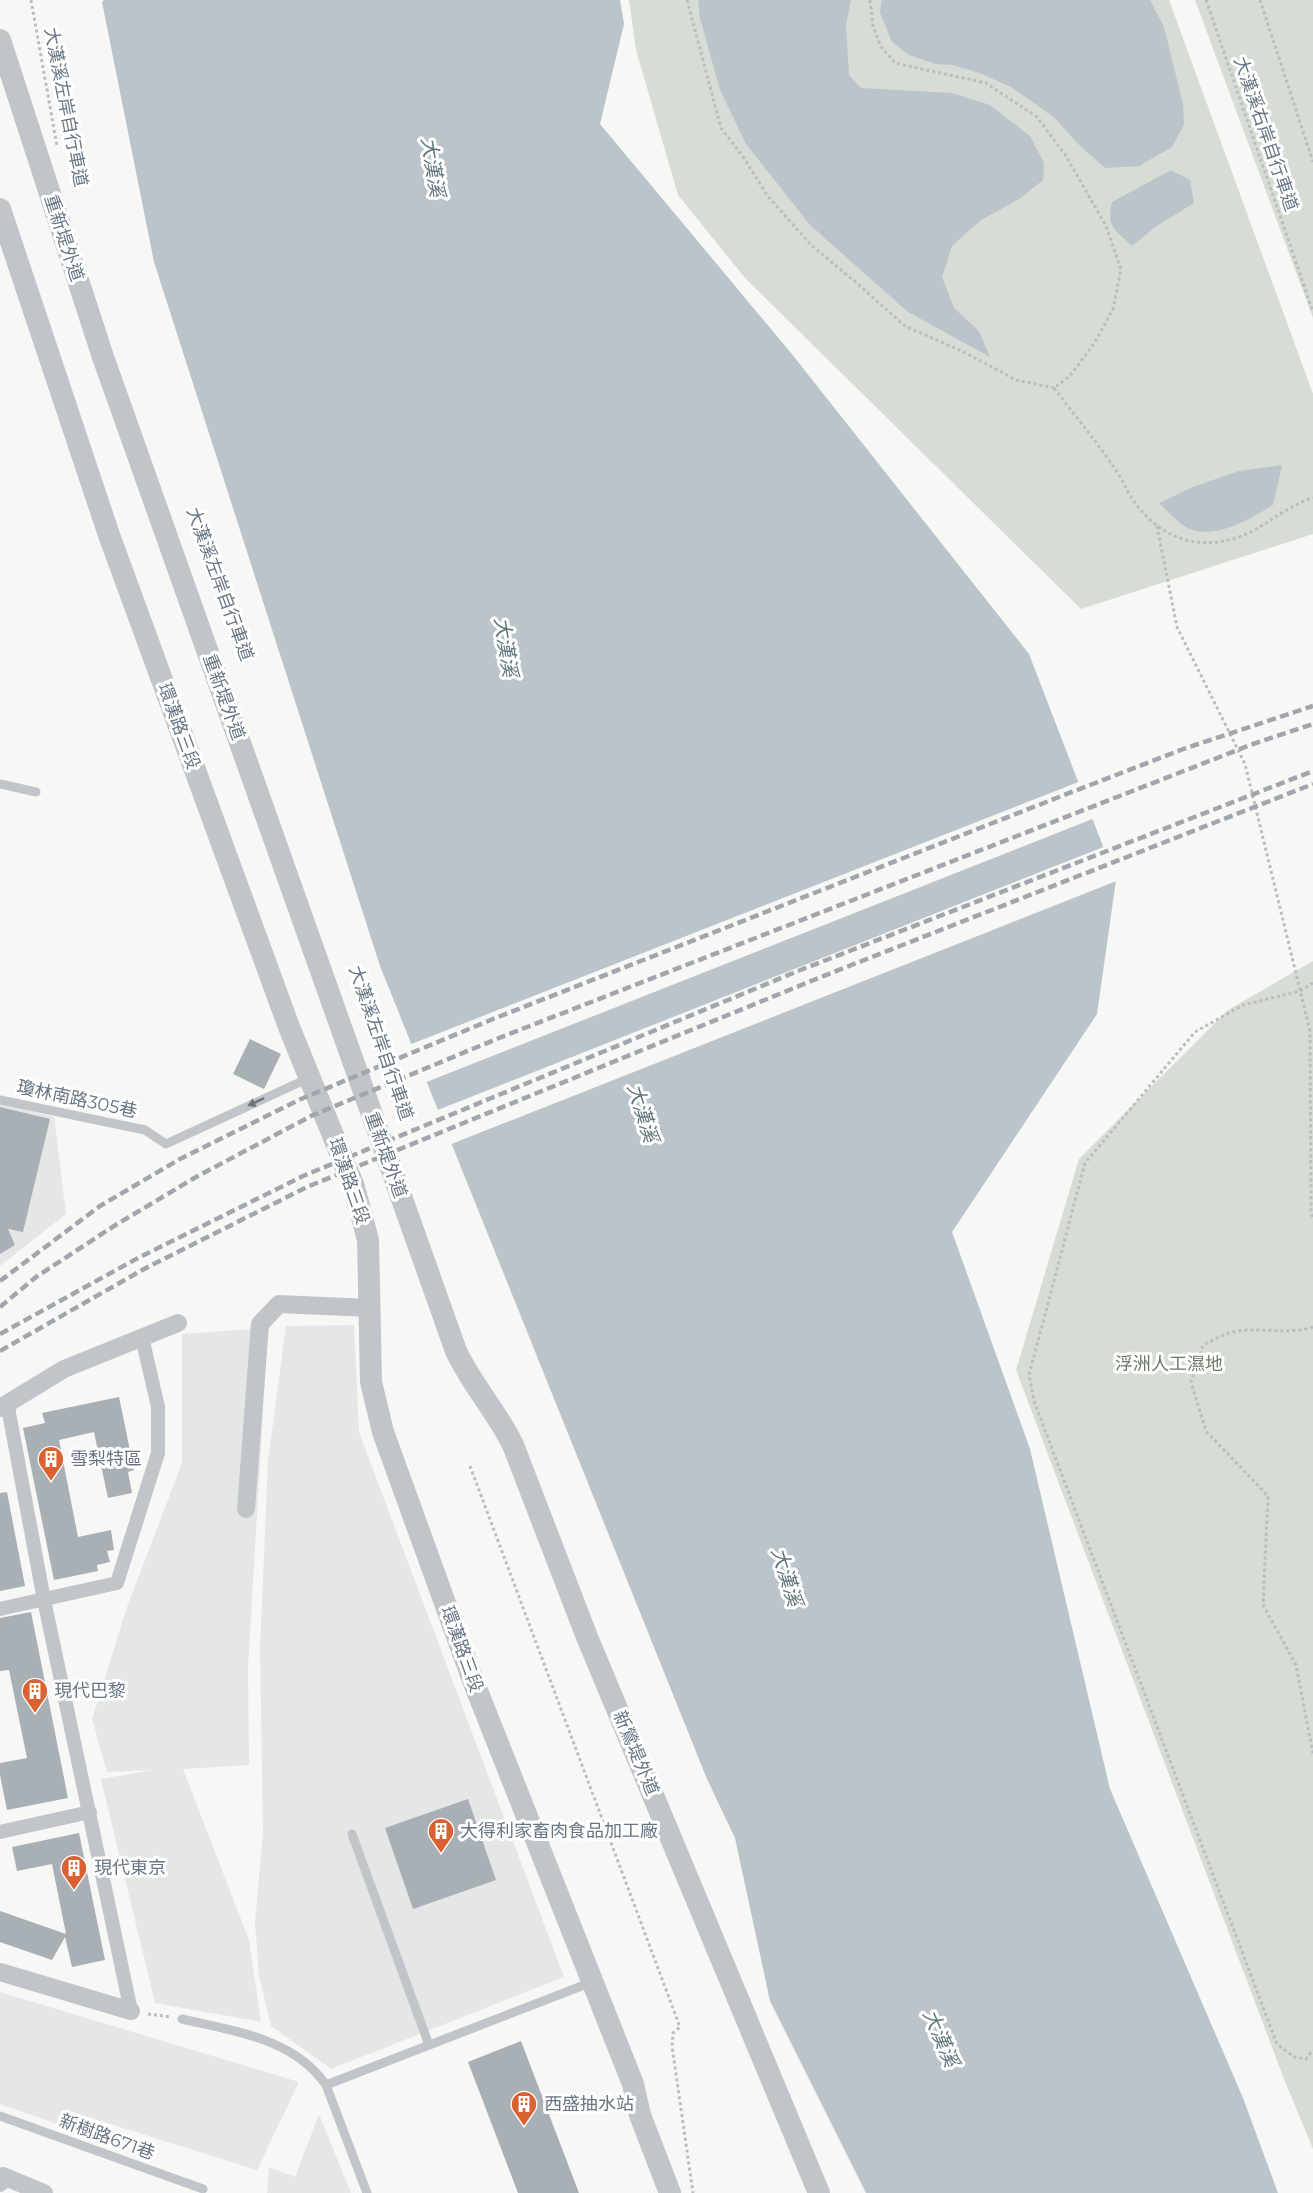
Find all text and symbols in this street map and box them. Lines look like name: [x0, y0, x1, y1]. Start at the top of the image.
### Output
street label: 大漢溪左岸自行車道: [40, 25, 92, 189]
street label: 大漢溪右岸自行車道: [1229, 54, 1303, 214]
water label: 大漢溪: [416, 135, 450, 201]
street label: 重新堤外道: [40, 192, 88, 284]
street label: 大漢溪左岸自行車道: [182, 504, 258, 664]
water label: 大漢溪: [489, 615, 523, 681]
street label: 重新堤外道: [198, 651, 250, 743]
street label: 環漢路三段: [153, 680, 205, 772]
street label: 大漢溪左岸自行車道: [344, 963, 418, 1123]
street label: 瓊林南路305巷: [15, 1076, 139, 1122]
water label: 大漢溪: [623, 1081, 664, 1148]
one-way arrow: [248, 1098, 265, 1107]
street label: 重新堤外道: [360, 1109, 412, 1201]
street label: 環漢路三段: [324, 1135, 374, 1227]
park label: 浮洲人工濕地: [1115, 1353, 1223, 1375]
building icon: 雪梨特區: [36, 1444, 66, 1482]
place label: 雪梨特區: [70, 1448, 142, 1470]
water label: 大漢溪: [767, 1545, 808, 1612]
street label: 環漢路三段: [436, 1603, 488, 1695]
building icon: 現代巴黎: [20, 1676, 50, 1714]
place label: 現代巴黎: [54, 1680, 126, 1702]
street label: 新鶯堤外道: [608, 1707, 664, 1799]
building icon: 大得利家畜肉食品加工廠: [426, 1816, 456, 1854]
place label: 大得利家畜肉食品加工廠: [460, 1820, 658, 1842]
building icon: 現代東京: [59, 1853, 89, 1891]
place label: 現代東京: [94, 1857, 166, 1879]
water label: 大漢溪: [918, 2006, 965, 2073]
building icon: 西盛抽水站: [509, 2089, 539, 2127]
place label: 西盛抽水站: [544, 2093, 634, 2115]
street label: 新樹路671巷: [56, 2110, 158, 2164]

